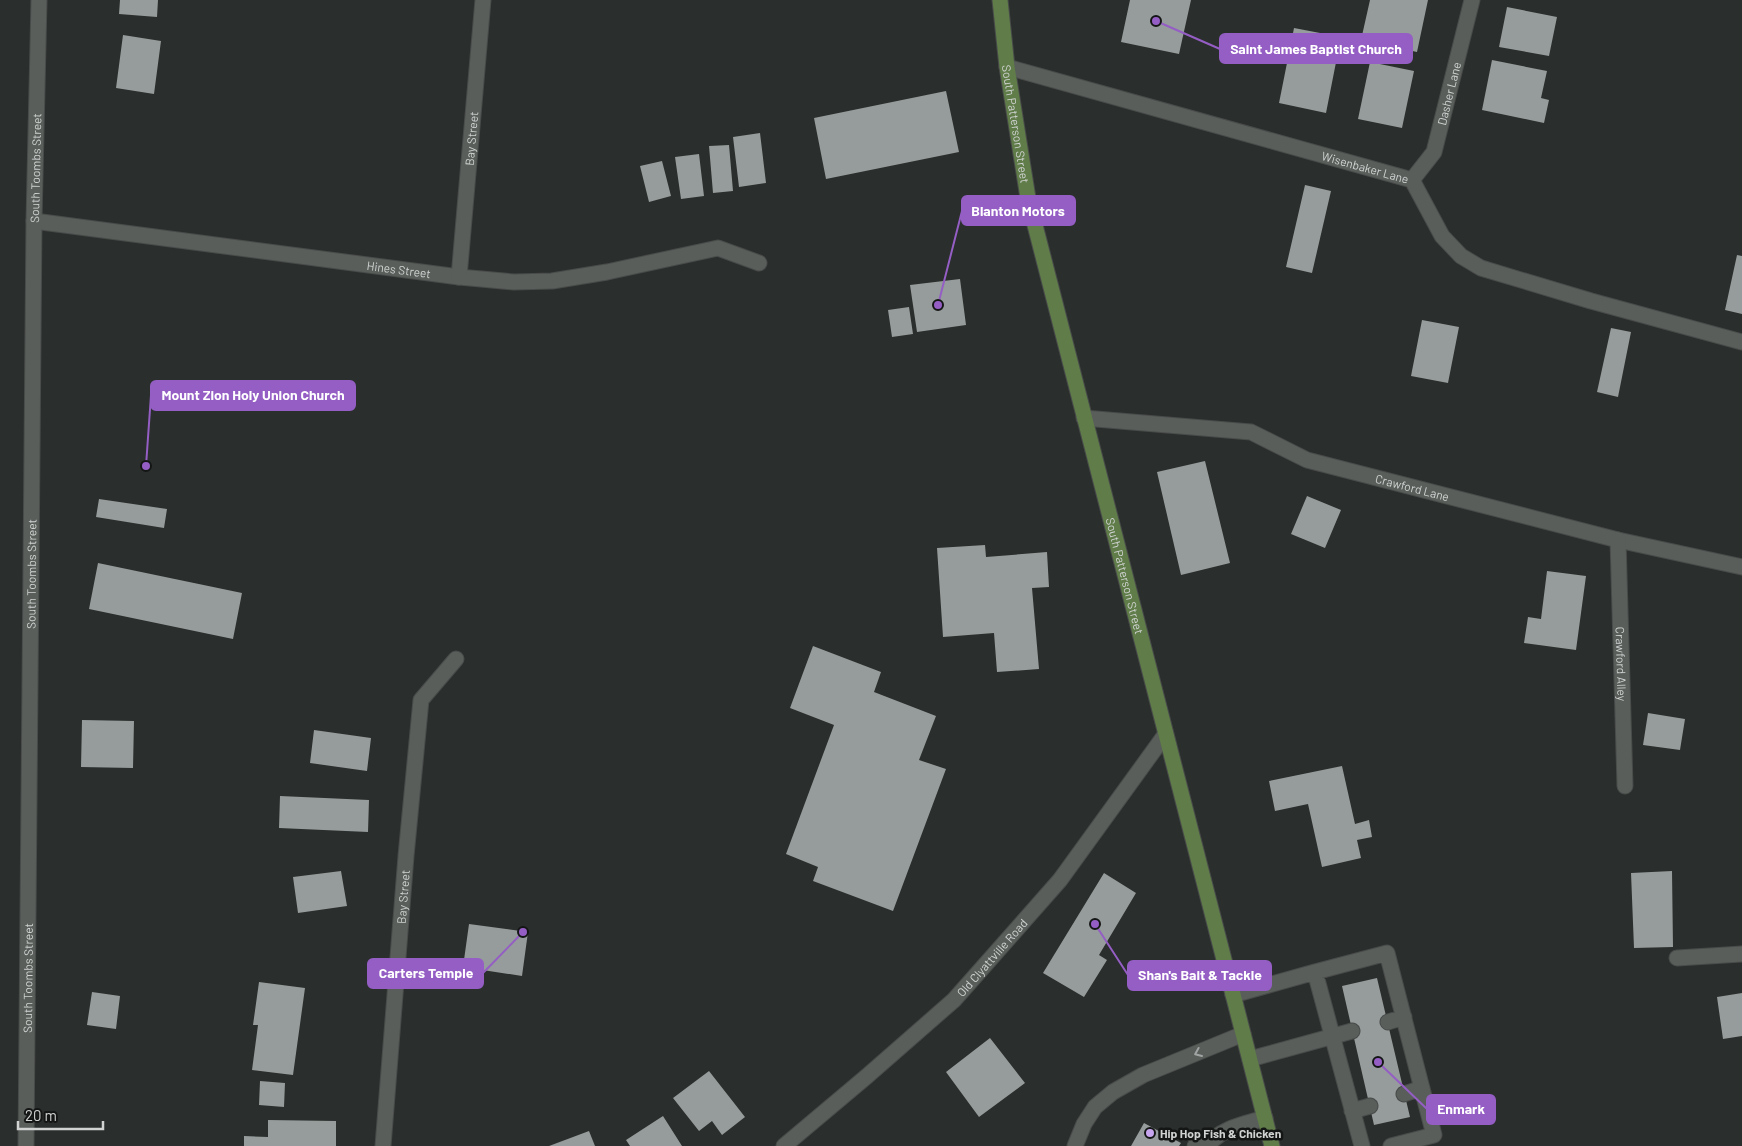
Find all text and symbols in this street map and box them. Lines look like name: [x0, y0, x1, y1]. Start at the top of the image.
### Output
callout: Saint James Baptist Church: [1220, 34, 1412, 63]
text: Saint James Baptist Church: [1230, 40, 1402, 57]
street label: Dasher Lane: [1434, 60, 1463, 126]
street label: South Patterson Street: [1000, 64, 1033, 184]
street label: Bay Street: [462, 111, 480, 166]
street label: South Toombs Street: [27, 113, 43, 223]
street label: Wisenbaker Lane: [1320, 148, 1410, 186]
callout: Blanton Motors: [962, 196, 1075, 225]
text: Blanton Motors: [971, 202, 1065, 219]
street label: Hines Street: [366, 258, 432, 280]
callout: Mount Zion Holy Union Church: [151, 381, 355, 410]
text: Mount Zion Holy Union Church: [161, 386, 345, 403]
street label: Crawford Lane: [1374, 471, 1451, 503]
street label: South Patterson Street: [1103, 516, 1147, 635]
street label: South Toombs Street: [23, 519, 38, 629]
street label: Crawford Alley: [1613, 626, 1630, 702]
street label: Bay Street: [394, 869, 412, 924]
street label: Old Clyattville Road: [954, 916, 1030, 999]
street label: South Toombs Street: [20, 923, 35, 1033]
callout: Carters Temple: [368, 959, 483, 988]
callout: Shan's Bait & Tackle: [1128, 961, 1271, 990]
text: Carters Temple: [379, 964, 474, 981]
text: Shan's Bait & Tackle: [1138, 966, 1262, 983]
one-way arrow: [1194, 1046, 1203, 1057]
callout: Enmark: [1427, 1095, 1495, 1124]
scale bar: [18, 1098, 102, 1130]
text: Enmark: [1437, 1100, 1485, 1117]
text: 20 m: [25, 1106, 57, 1124]
place label: Hip Hop Fish & Chicken: [1160, 1126, 1281, 1140]
marker: Hip Hop Fish & Chicken: [1144, 1127, 1156, 1139]

